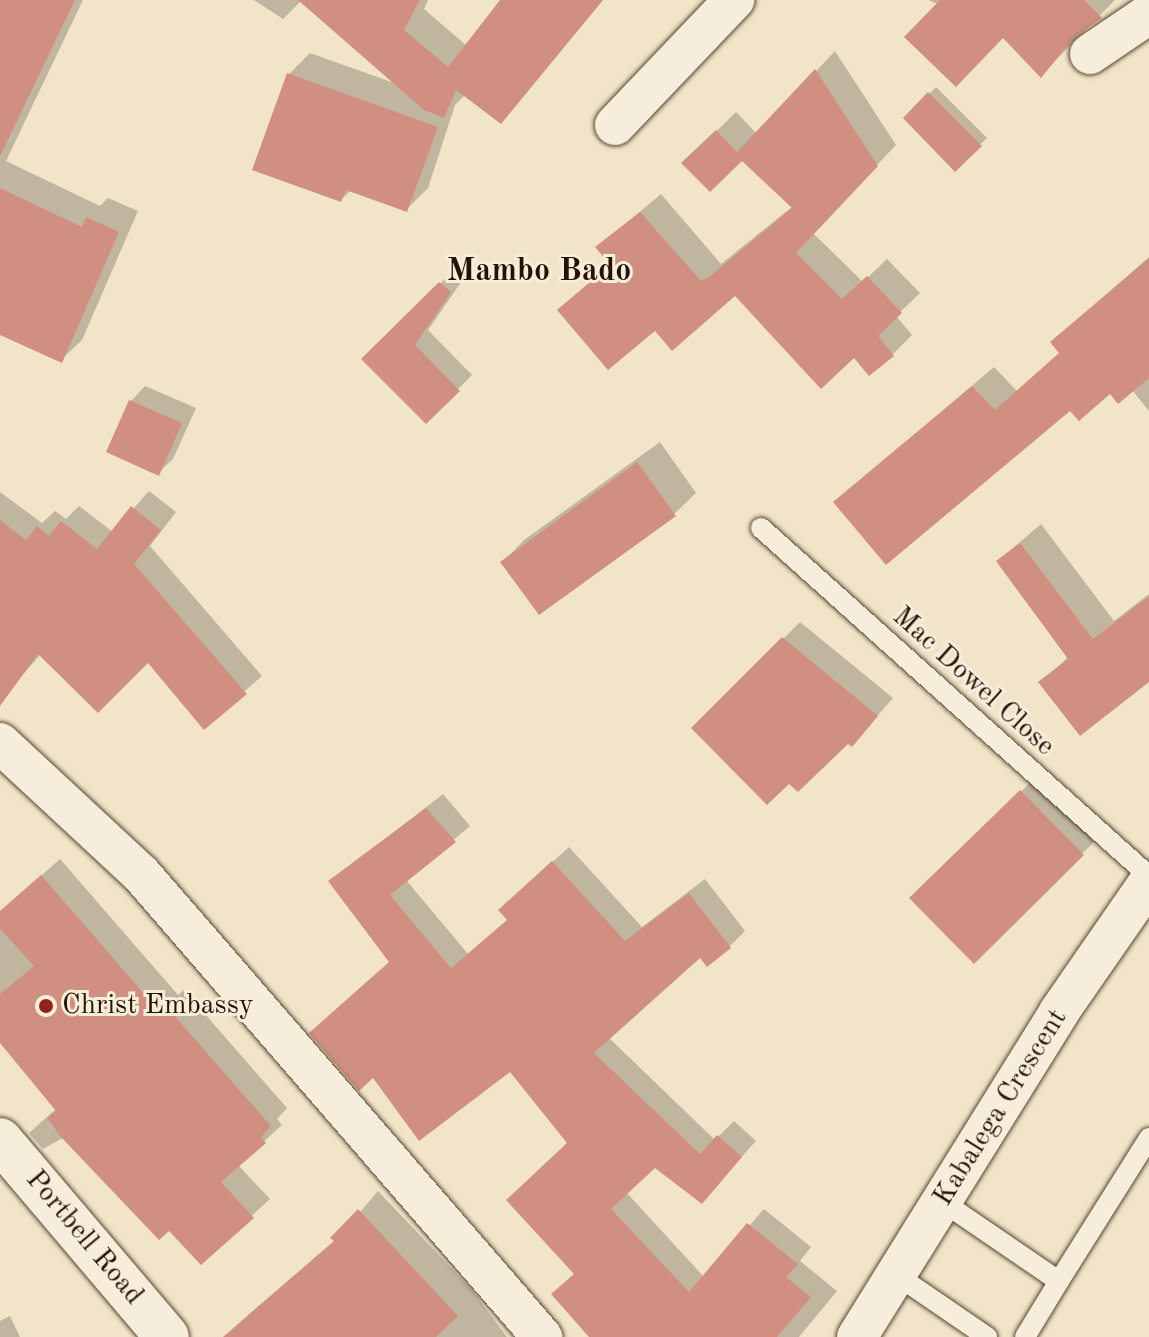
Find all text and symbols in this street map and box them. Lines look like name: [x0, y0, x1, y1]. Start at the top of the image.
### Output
district label: Mambo Bado: [447, 253, 631, 291]
street label: Mac Dowel Close: [885, 600, 1061, 764]
place label: Christ Embassy: [62, 989, 254, 1023]
marker: Christ Embassy: [37, 997, 55, 1015]
street label: Kabalega Crescent: [927, 1003, 1075, 1213]
street label: Portbell Road: [18, 1164, 150, 1312]

